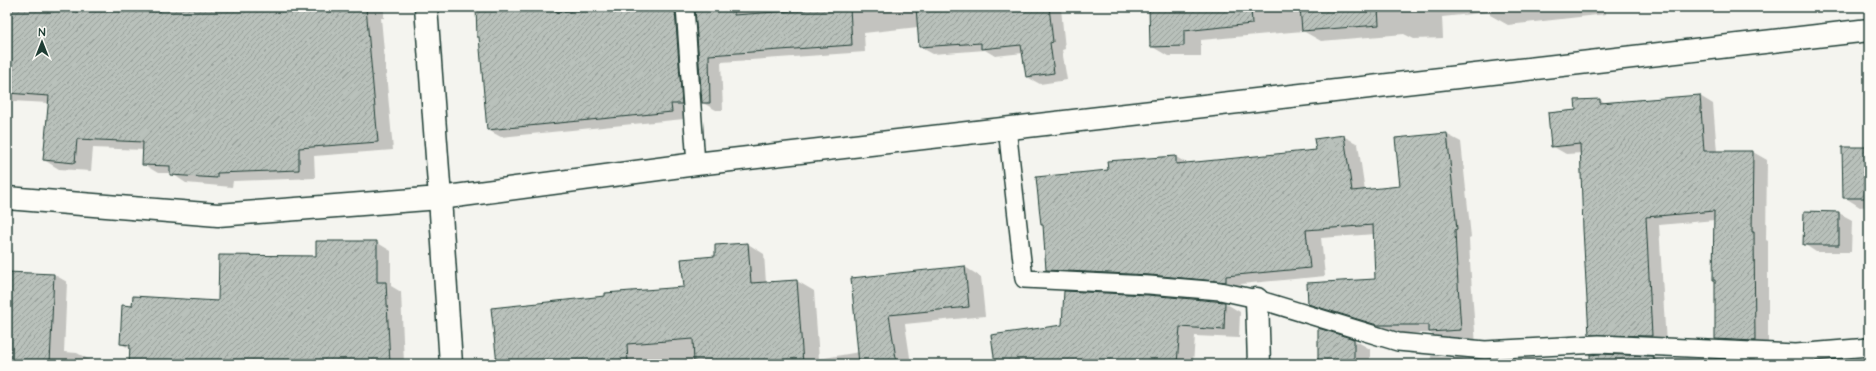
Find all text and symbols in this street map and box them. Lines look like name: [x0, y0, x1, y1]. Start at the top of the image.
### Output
north arrow: [22, 22, 62, 62]
text: N: [39, 25, 46, 40]

